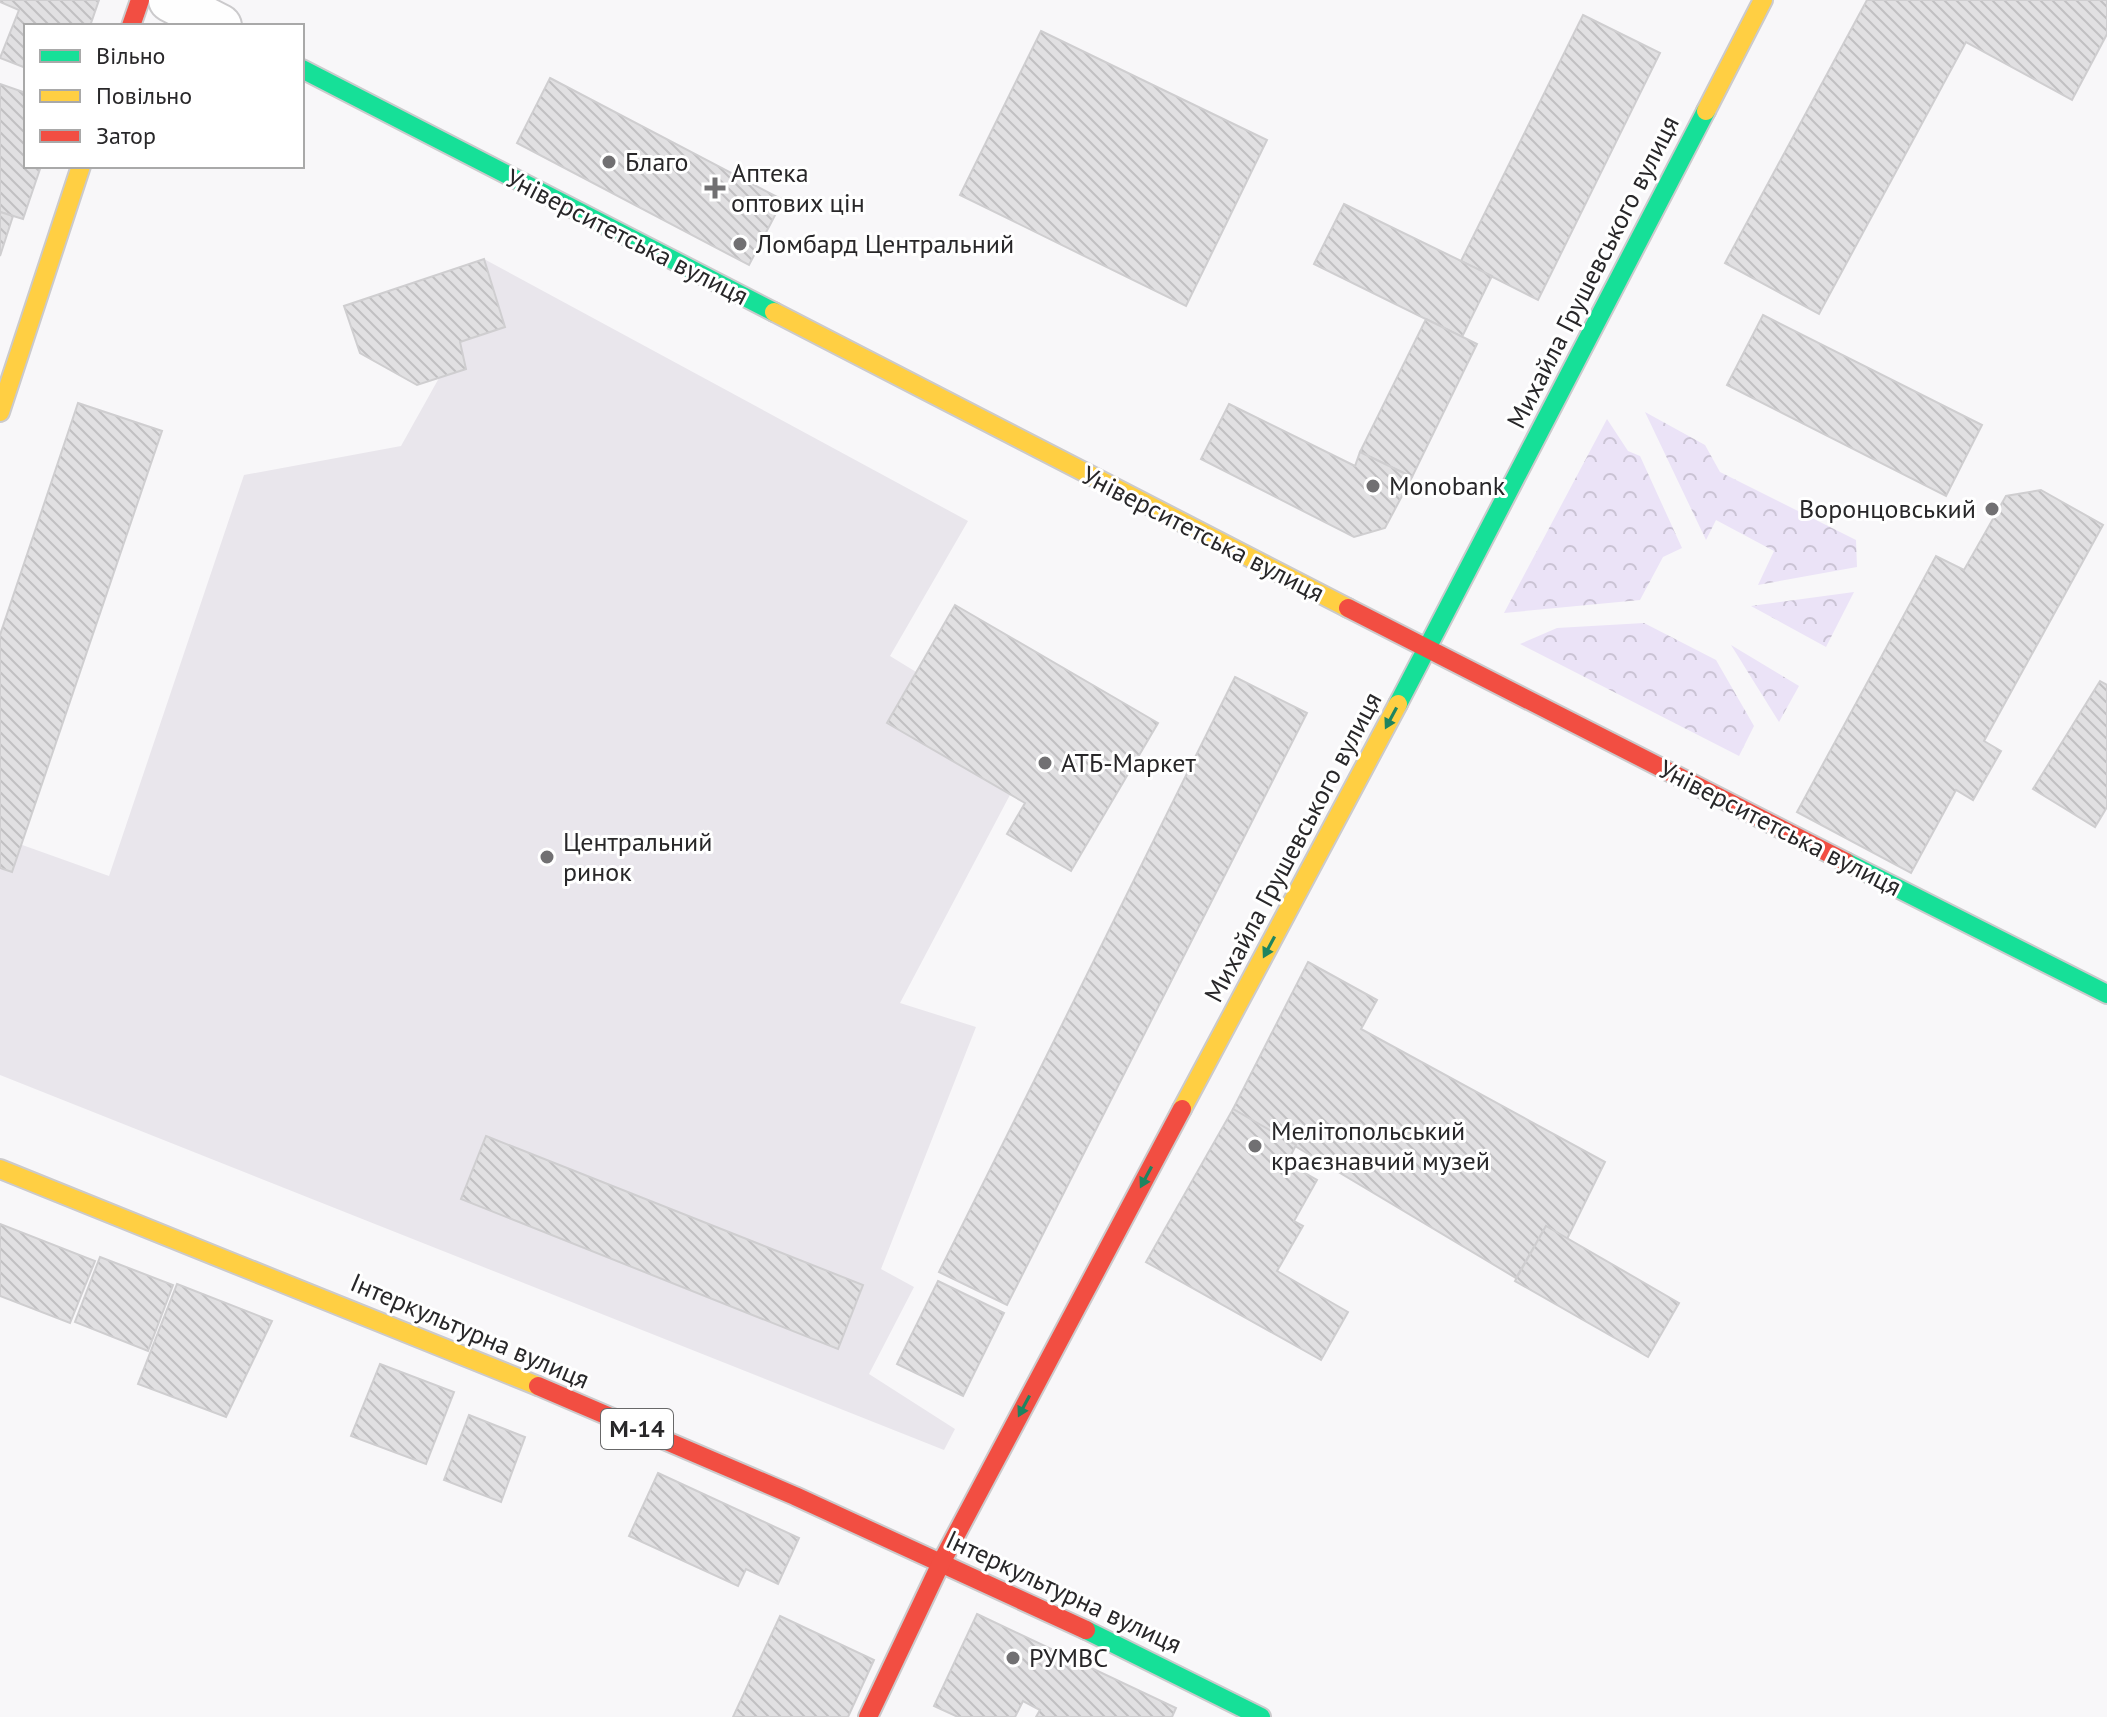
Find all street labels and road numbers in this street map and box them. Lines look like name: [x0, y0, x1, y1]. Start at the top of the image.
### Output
street label: Михайла Грушевського вулиця: [1499, 110, 1686, 434]
street label: Університетська вулиця: [500, 161, 754, 312]
street label: Університетська вулиця: [1076, 458, 1330, 609]
street label: Михайла Грушевського вулиця: [1197, 686, 1388, 1007]
street label: Університетська вулиця: [1653, 752, 1907, 903]
street label: Інтеркультурна вулиця: [346, 1265, 595, 1396]
road number: М-14: [601, 1409, 673, 1449]
street label: Інтеркультурна вулиця: [941, 1522, 1187, 1661]

